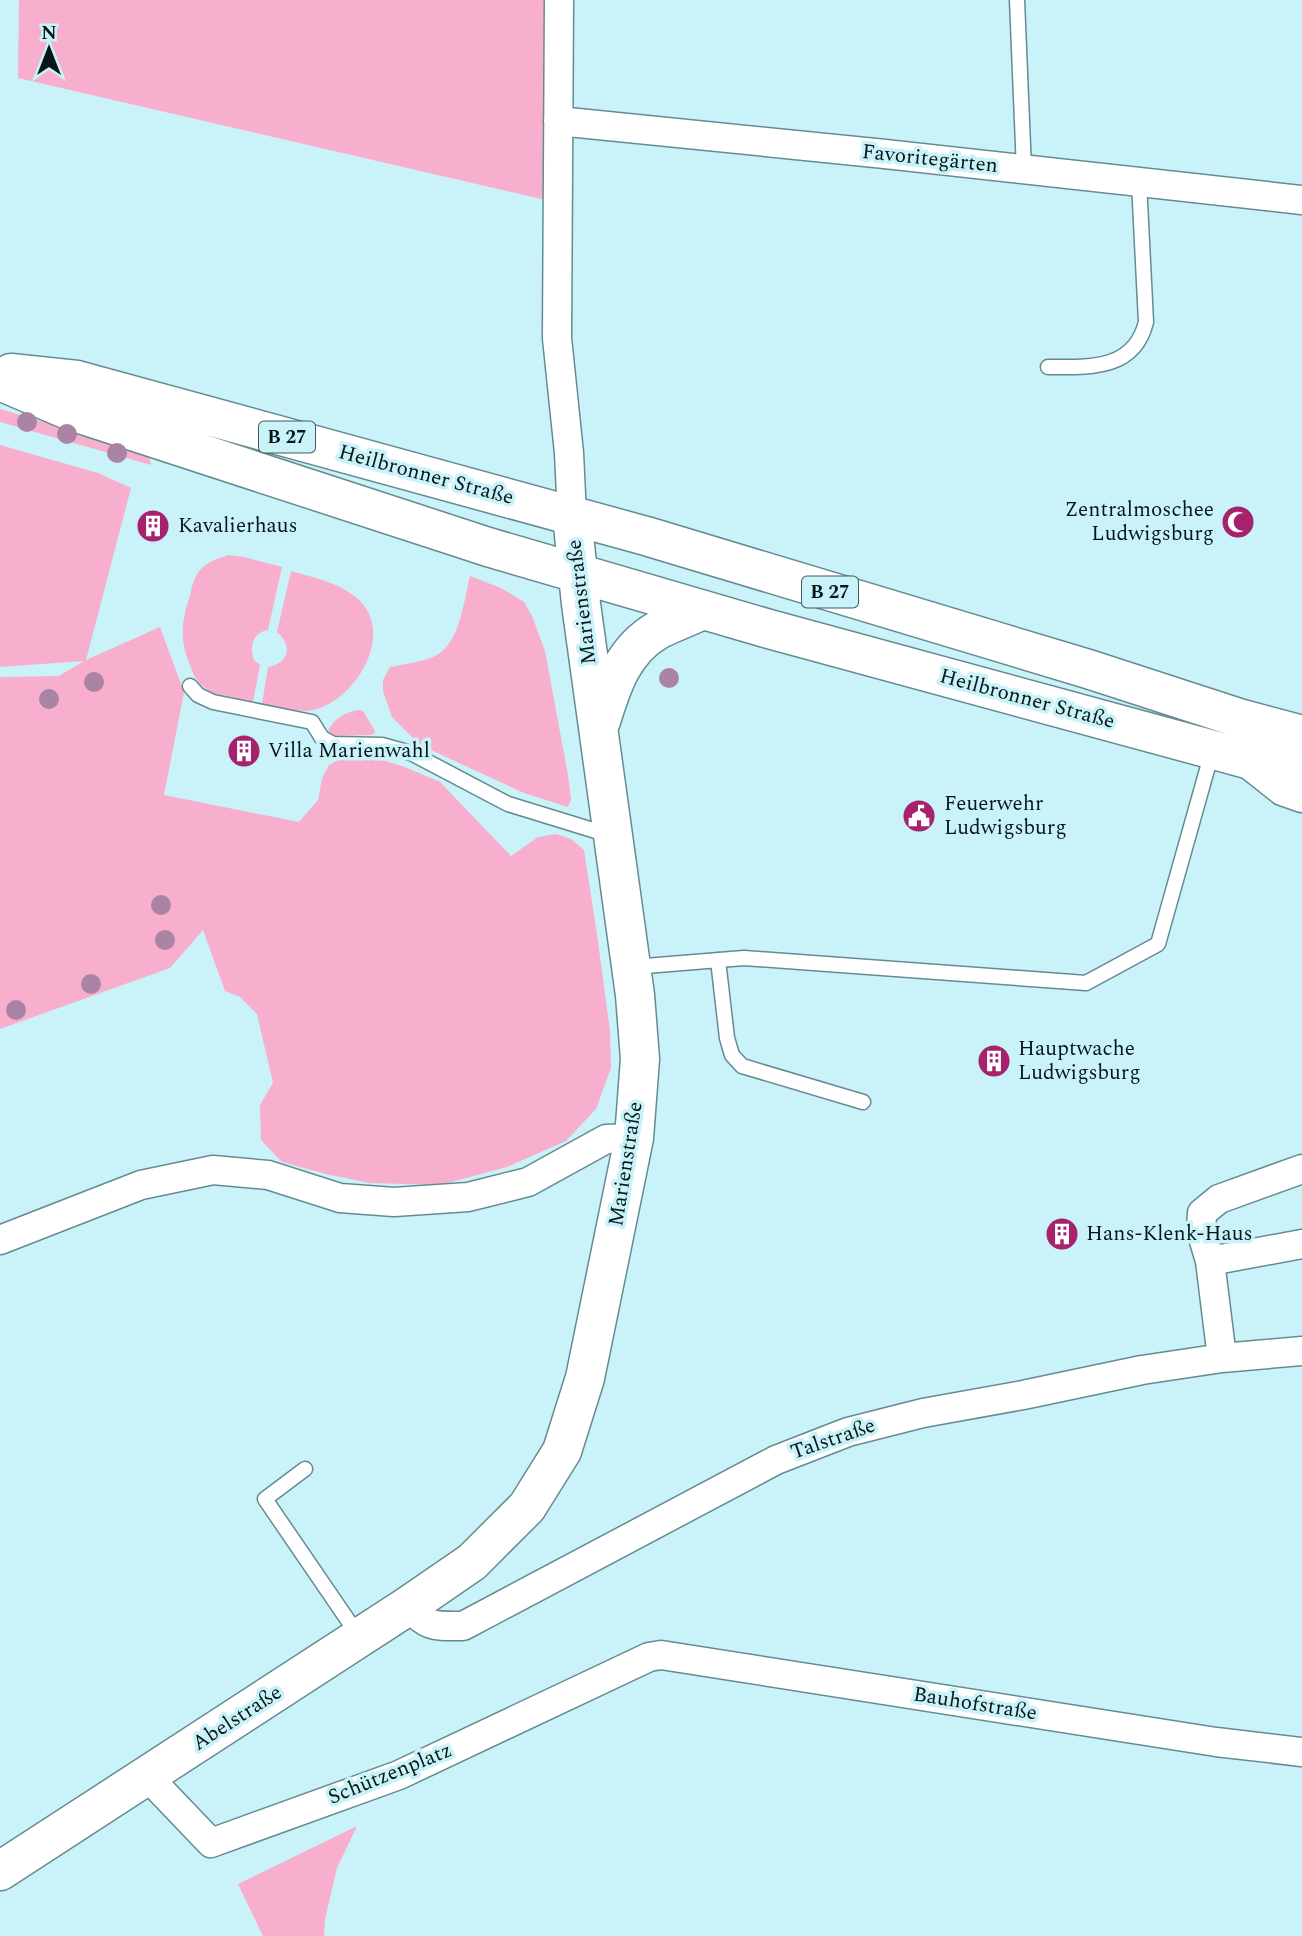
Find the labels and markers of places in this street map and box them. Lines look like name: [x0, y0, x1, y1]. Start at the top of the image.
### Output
place label: Zentralmoschee Ludwigsburg: [1065, 494, 1214, 550]
mosque icon: Zentralmoschee Ludwigsburg: [1219, 503, 1257, 541]
building icon: Kavalierhaus: [134, 507, 172, 545]
place label: Kavalierhaus: [178, 510, 298, 542]
building icon: Villa Marienwahl: [225, 732, 263, 770]
place label: Villa Marienwahl: [268, 735, 430, 767]
place label: Feuerwehr Ludwigsburg: [944, 788, 1067, 844]
public building icon: Feuerwehr Ludwigsburg: [900, 797, 938, 835]
place label: Hauptwache Ludwigsburg: [1018, 1033, 1141, 1089]
building icon: Hauptwache Ludwigsburg: [975, 1042, 1013, 1080]
building icon: Hans-Klenk-Haus: [1043, 1215, 1081, 1253]
place label: Hans-Klenk-Haus: [1086, 1218, 1253, 1250]

